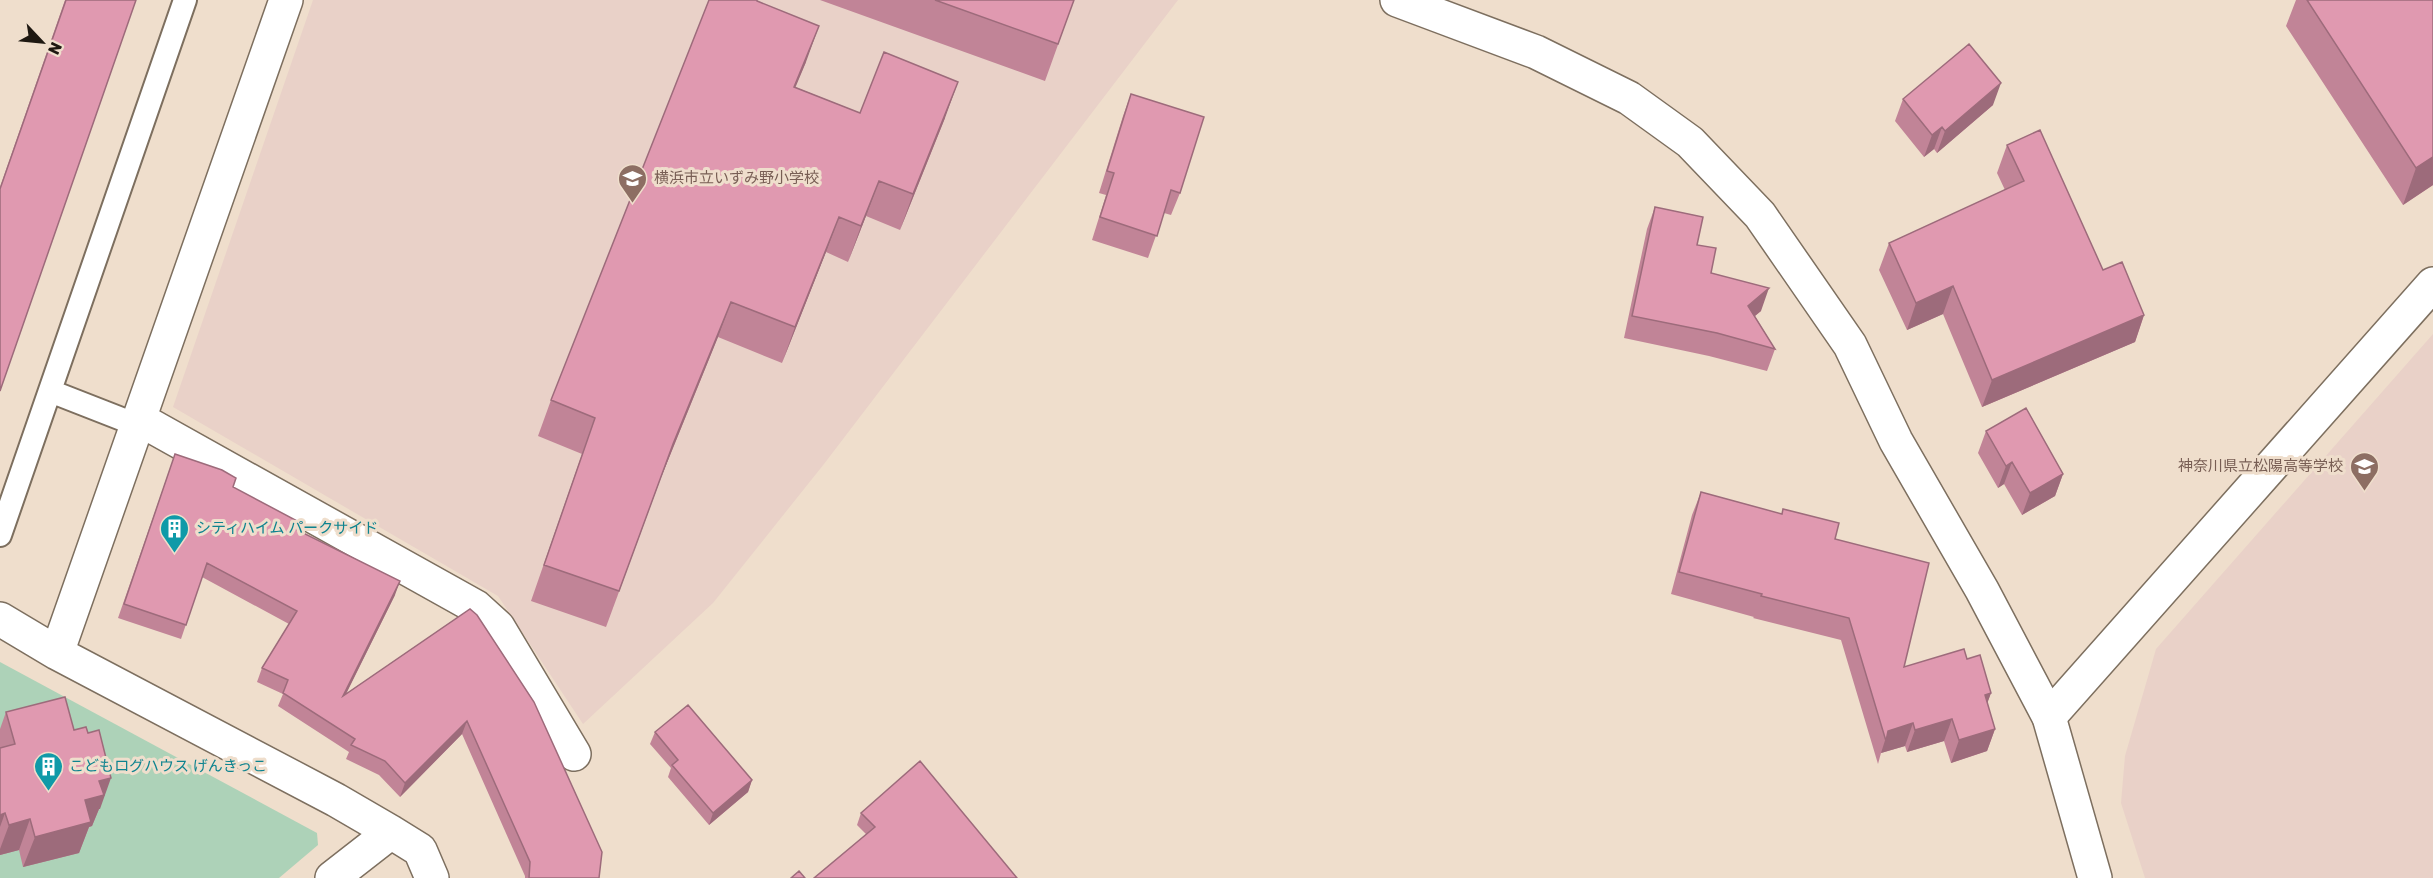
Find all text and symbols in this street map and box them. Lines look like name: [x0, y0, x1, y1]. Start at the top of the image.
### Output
north arrow: [12, 12, 72, 72]
text: N: [44, 39, 66, 58]
school or university icon: 横浜市立いずみ野小学校: [617, 162, 649, 204]
place label: 横浜市立いずみ野小学校: [654, 169, 819, 187]
school or university icon: 神奈川県立松陽高等学校: [2348, 450, 2380, 492]
place label: 神奈川県立松陽高等学校: [2178, 457, 2343, 475]
building icon: シティハイム パークサイド: [159, 512, 191, 554]
place label: シティハイム パークサイド: [196, 519, 378, 537]
building icon: こどもログハウス げんきっこ: [32, 750, 64, 792]
place label: こどもログハウス げんきっこ: [69, 757, 267, 775]

